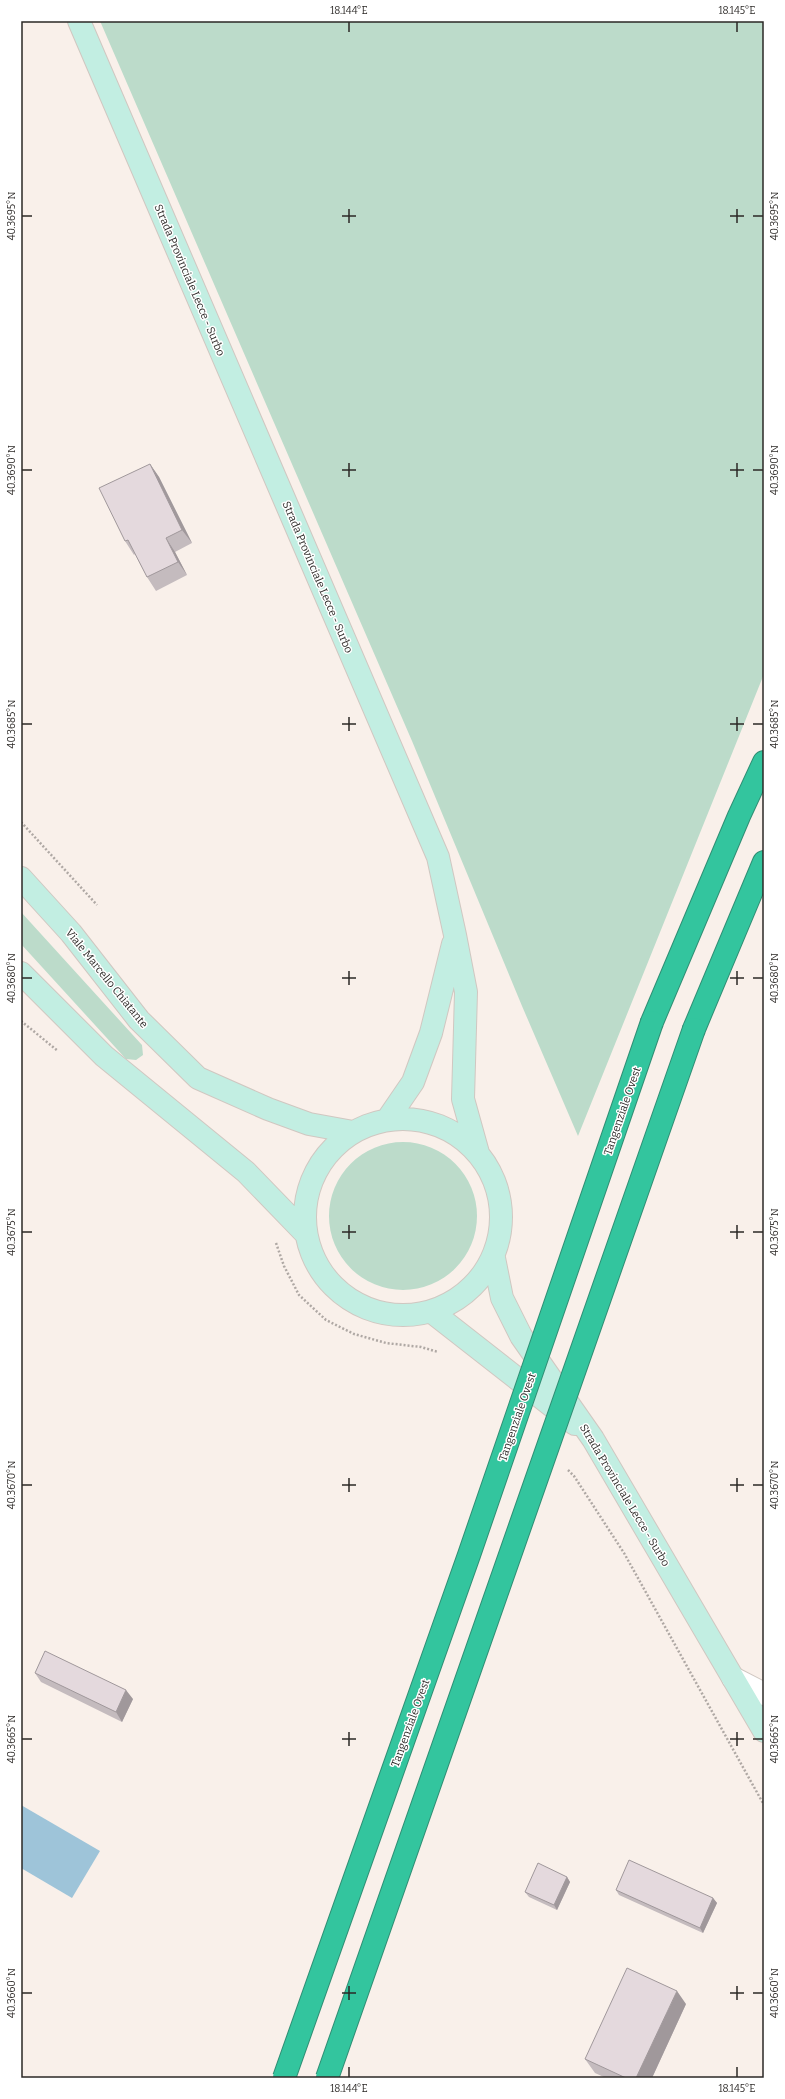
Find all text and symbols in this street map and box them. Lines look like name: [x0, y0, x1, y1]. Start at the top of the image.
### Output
text: 18.144°E: [330, 5, 368, 17]
text: 18.145°E: [718, 5, 756, 17]
text: 40.3695°N: [6, 192, 18, 240]
text: 40.3695°N: [769, 192, 781, 240]
street label: Strada Provinciale Lecce - Surbo: [152, 202, 227, 358]
text: 40.3690°N: [6, 445, 18, 495]
text: 40.3690°N: [769, 445, 781, 495]
street label: Strada Provinciale Lecce - Surbo: [280, 499, 355, 655]
text: 40.3685°N: [6, 699, 18, 748]
text: 40.3685°N: [769, 699, 781, 748]
street label: Viale Marcello Chiatante: [63, 926, 151, 1030]
text: 40.3680°N: [6, 953, 18, 1003]
text: 40.3680°N: [769, 953, 781, 1003]
street label: Tangenziale Ovest: [601, 1065, 644, 1157]
text: 40.3675°N: [6, 1208, 18, 1256]
text: 40.3675°N: [769, 1208, 781, 1256]
street label: Tangenziale Ovest: [496, 1371, 539, 1463]
street label: Strada Provinciale Lecce - Surbo: [577, 1422, 672, 1569]
text: 40.3670°N: [6, 1461, 18, 1509]
text: 40.3670°N: [769, 1461, 781, 1509]
street label: Tangenziale Ovest: [389, 1677, 432, 1769]
text: 40.3665°N: [6, 1715, 18, 1763]
text: 40.3665°N: [769, 1715, 781, 1763]
text: 40.3660°N: [6, 1968, 18, 2018]
text: 40.3660°N: [769, 1968, 781, 2018]
text: 18.144°E: [330, 2083, 368, 2095]
text: 18.145°E: [718, 2083, 756, 2095]

